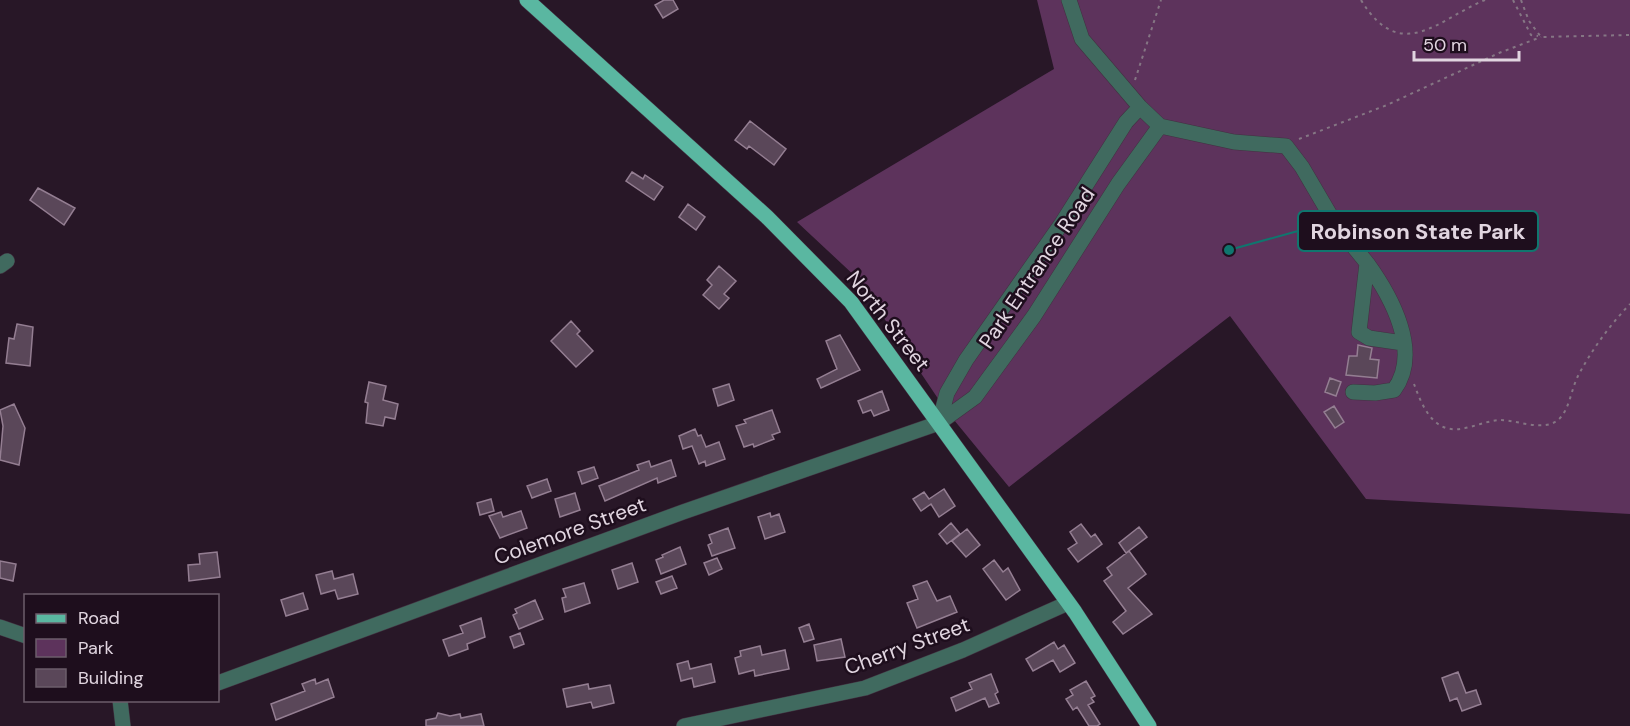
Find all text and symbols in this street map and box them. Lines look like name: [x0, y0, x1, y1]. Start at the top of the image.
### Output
scale bar: [1414, 24, 1519, 62]
text: 50 m: [1423, 33, 1467, 57]
street label: Park Entrance Road: [973, 182, 1101, 354]
callout: Robinson State Park: [1298, 211, 1538, 251]
text: Robinson State Park: [1310, 217, 1526, 246]
street label: North Street: [840, 265, 936, 377]
street label: Colemore Street: [490, 491, 650, 571]
legend: [24, 594, 219, 702]
text: Road: [78, 606, 120, 630]
street label: Cherry Street: [840, 610, 974, 682]
text: Park: [78, 636, 114, 660]
text: Building: [78, 666, 143, 690]

